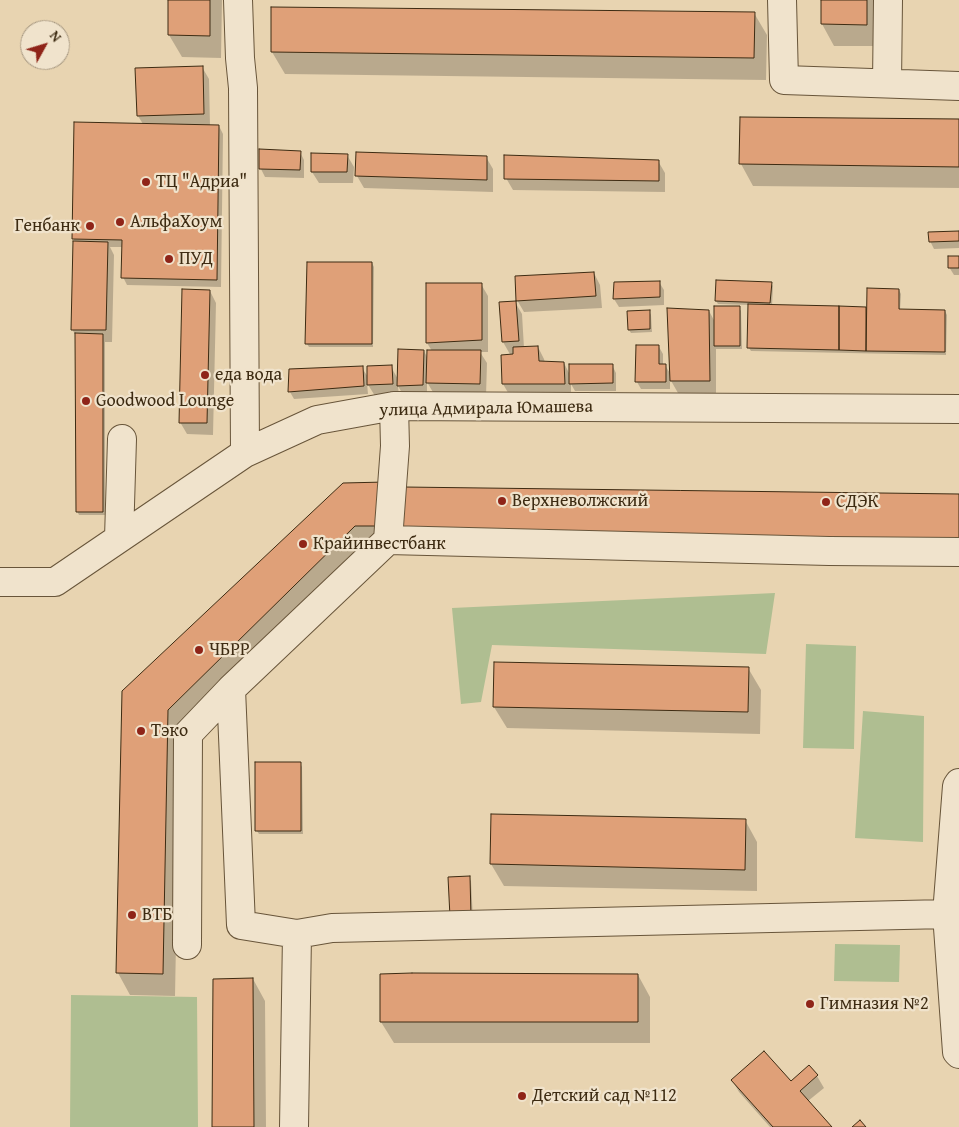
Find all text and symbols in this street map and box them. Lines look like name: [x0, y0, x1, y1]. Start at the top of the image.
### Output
north arrow: [20, 20, 70, 70]
text: N: [45, 26, 67, 46]
place label: ТЦ "Адриа": [156, 171, 247, 193]
marker: ТЦ "Адриа": [140, 176, 152, 188]
place label: АльфаХоум: [130, 211, 222, 233]
place label: Генбанк: [15, 215, 80, 237]
marker: АльфаХоум: [114, 216, 126, 228]
marker: Генбанк: [84, 220, 96, 232]
place label: ПУД: [179, 248, 213, 270]
marker: ПУД: [163, 253, 175, 265]
place label: еда вода: [215, 364, 282, 386]
marker: еда вода: [199, 369, 211, 381]
place label: Goodwood Lounge: [96, 390, 234, 412]
marker: Goodwood Lounge: [80, 395, 92, 407]
street label: улица Адмирала Юмашева: [379, 396, 593, 422]
place label: Верхневолжский: [512, 490, 648, 512]
place label: СДЭК: [836, 491, 879, 513]
marker: Верхневолжский: [496, 495, 508, 507]
marker: СДЭК: [820, 496, 832, 508]
place label: Крайинвестбанк: [313, 533, 446, 555]
marker: Крайинвестбанк: [297, 538, 309, 550]
place label: ЧБРР: [209, 639, 250, 661]
marker: ЧБРР: [193, 644, 205, 656]
place label: Тэко: [151, 720, 188, 742]
marker: Тэко: [135, 725, 147, 737]
place label: ВТБ: [142, 904, 172, 926]
marker: ВТБ: [126, 909, 138, 921]
place label: Гимназия №2: [820, 993, 929, 1015]
marker: Гимназия №2: [804, 998, 816, 1010]
place label: Детский сад №112: [532, 1085, 677, 1107]
marker: Детский сад №112: [516, 1090, 528, 1102]

